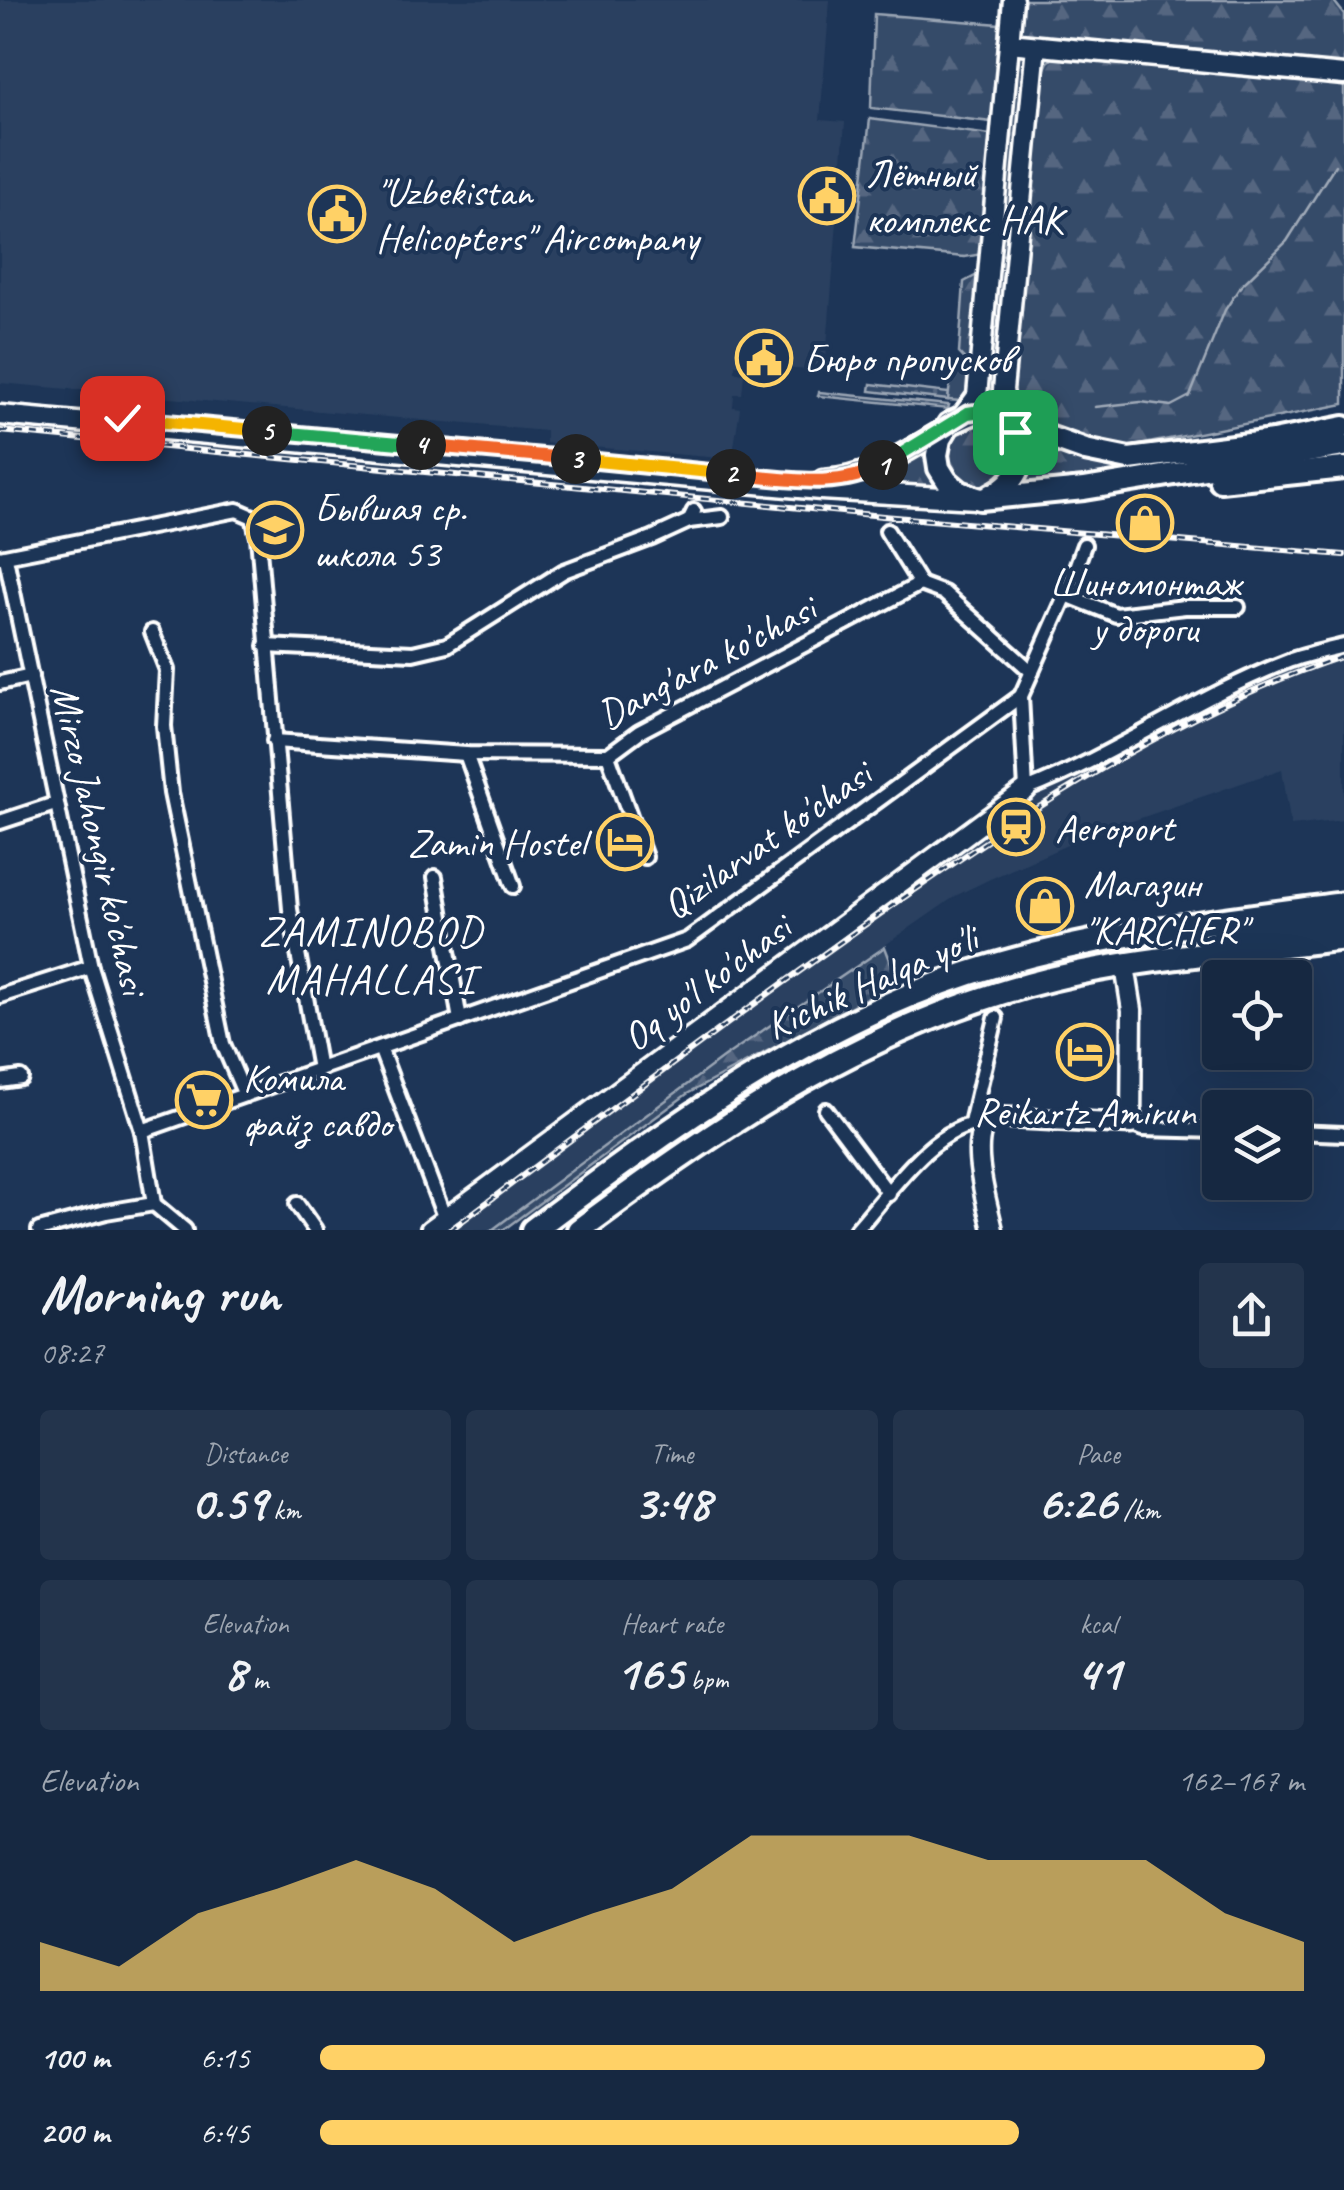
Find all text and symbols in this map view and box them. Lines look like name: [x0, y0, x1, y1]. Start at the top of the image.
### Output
place label: Лётный комплекс НАК: [866, 149, 1068, 245]
public building icon: Лётный комплекс НАК: [797, 166, 857, 226]
place label: "Uzbekistan Helicopters" Aircompany: [376, 167, 702, 263]
public building icon: "Uzbekistan Helicopters" Aircompany: [307, 184, 367, 244]
public building icon: Бюро пропусков: [734, 328, 794, 388]
place label: Бюро пропусков: [803, 334, 1020, 384]
pin: [80, 376, 165, 461]
pin: [973, 390, 1058, 475]
icon: check: [95, 391, 150, 446]
icon: arrive: [988, 405, 1043, 460]
pin: 5: [242, 406, 292, 456]
text: 5: [261, 413, 273, 448]
pin: 4: [396, 420, 446, 470]
text: 4: [415, 427, 427, 462]
pin: 3: [551, 434, 601, 484]
pin: 1: [858, 440, 908, 490]
text: 3: [570, 441, 582, 476]
text: 1: [877, 447, 889, 482]
pin: 2: [706, 449, 756, 499]
text: 2: [725, 456, 737, 491]
place label: Бывшая ср. школа 53: [314, 483, 467, 579]
shop icon: Шиномонтаж у дороги: [1115, 493, 1175, 553]
school or university icon: Бывшая ср. школа 53: [245, 500, 305, 560]
place label: Шиномонтаж у дороги: [1049, 558, 1244, 654]
street label: Dang'ara ko'chasi: [589, 581, 828, 740]
street label: Mirzo Jahongir ko'chasi: [39, 679, 160, 1003]
street label: Qizilarvat ko'chasi: [652, 747, 884, 930]
station icon: Aeroport: [986, 797, 1046, 857]
place label: Aeroport: [1055, 803, 1177, 853]
hotel icon: Zamin Hostel: [595, 812, 655, 872]
place label: Zamin Hostel: [408, 818, 592, 868]
place label: Магазин "KARCHER": [1084, 859, 1254, 955]
shop icon: Магазин "KARCHER": [1015, 876, 1075, 936]
street label: Oq yo'l ko'chasi: [612, 900, 804, 1062]
district label: ZAMINOBOD MAHALLASI: [258, 905, 485, 1006]
street label: Kichik Halqa yo'li: [758, 911, 989, 1051]
map controls: [1202, 960, 1312, 1200]
button: locate: [1202, 960, 1312, 1070]
hotel icon: Reikartz Amirun: [1055, 1022, 1115, 1082]
place label: Комила файз савдо: [243, 1053, 395, 1149]
supermarket icon: Комила файз савдо: [174, 1070, 234, 1130]
place label: Reikartz Amirun: [974, 1087, 1197, 1137]
button: layers: [1202, 1090, 1312, 1200]
text: Morning run: [40, 1259, 280, 1329]
button: share: [1199, 1263, 1304, 1368]
text: 08:27: [40, 1332, 104, 1373]
text: Distance: [204, 1436, 287, 1471]
text: Time: [651, 1436, 693, 1471]
text: Pace: [1077, 1436, 1120, 1471]
text: 0.59: [191, 1471, 267, 1534]
text: 3:48: [633, 1471, 711, 1534]
text: 6:26: [1037, 1471, 1116, 1534]
text: km: [267, 1492, 301, 1527]
text: /km: [1116, 1492, 1160, 1527]
text: Elevation: [203, 1606, 289, 1641]
text: Heart rate: [621, 1606, 723, 1641]
text: kcal: [1080, 1606, 1117, 1641]
text: 8: [223, 1641, 246, 1704]
text: 165: [616, 1641, 683, 1704]
text: 41: [1076, 1641, 1121, 1704]
text: m: [246, 1662, 268, 1697]
text: bpm: [683, 1662, 728, 1697]
text: Elevation: [40, 1760, 138, 1801]
text: 162–167 m: [1178, 1760, 1304, 1801]
text: 100 m: [40, 2037, 109, 2078]
text: 6:15: [200, 2037, 250, 2078]
text: 200 m: [40, 2112, 109, 2153]
text: 6:45: [200, 2112, 250, 2153]

